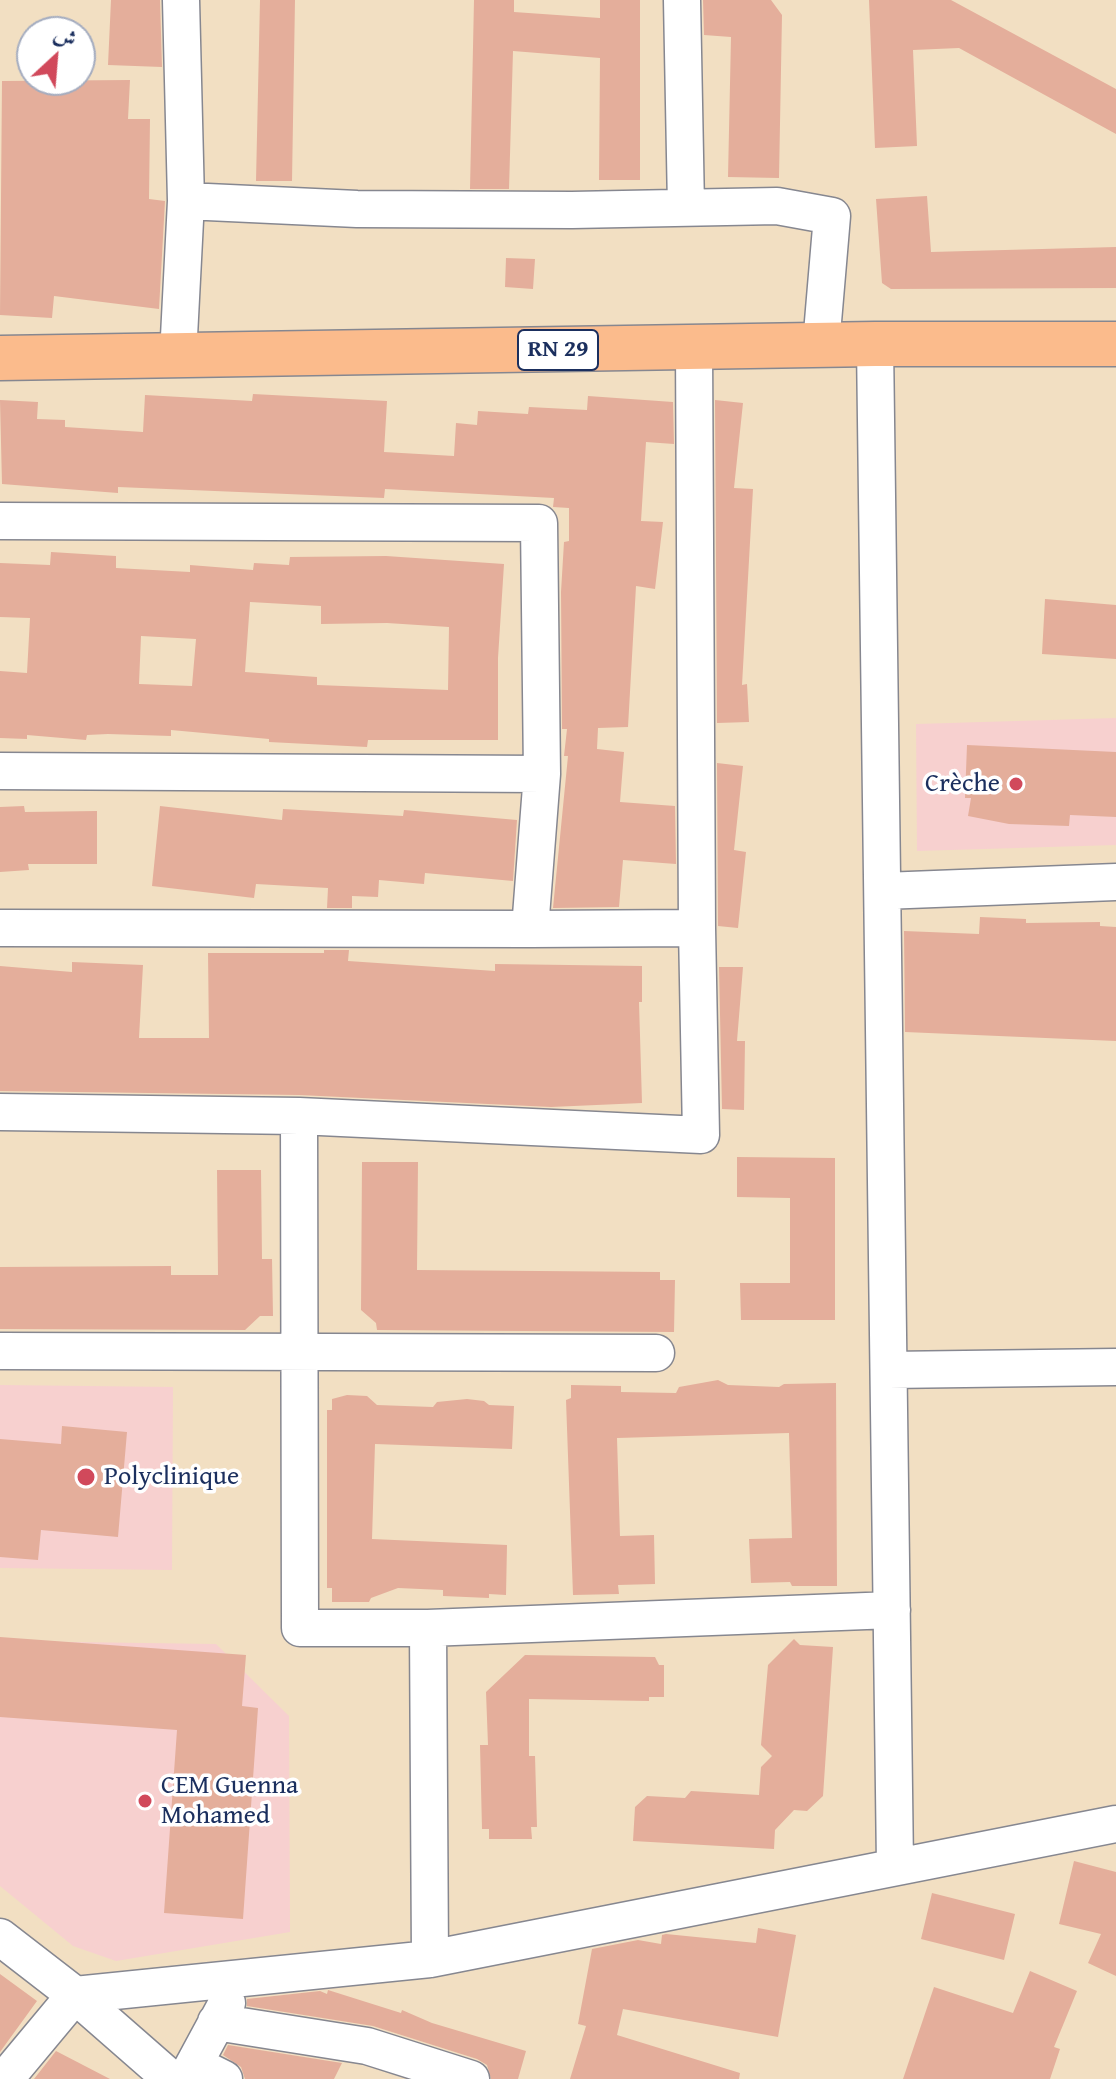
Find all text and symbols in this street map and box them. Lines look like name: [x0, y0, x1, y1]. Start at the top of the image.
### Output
north arrow: [16, 16, 96, 96]
text: ش: [49, 17, 82, 55]
road number: RN 29: [518, 330, 598, 370]
place label: Crèche: [925, 768, 1000, 800]
marker: Crèche: [1007, 775, 1025, 793]
place label: Polyclinique: [104, 1461, 239, 1493]
marker: Polyclinique: [75, 1466, 97, 1488]
place label: CEM Guenna Mohamed: [161, 1770, 298, 1832]
marker: CEM Guenna Mohamed: [136, 1792, 154, 1810]

